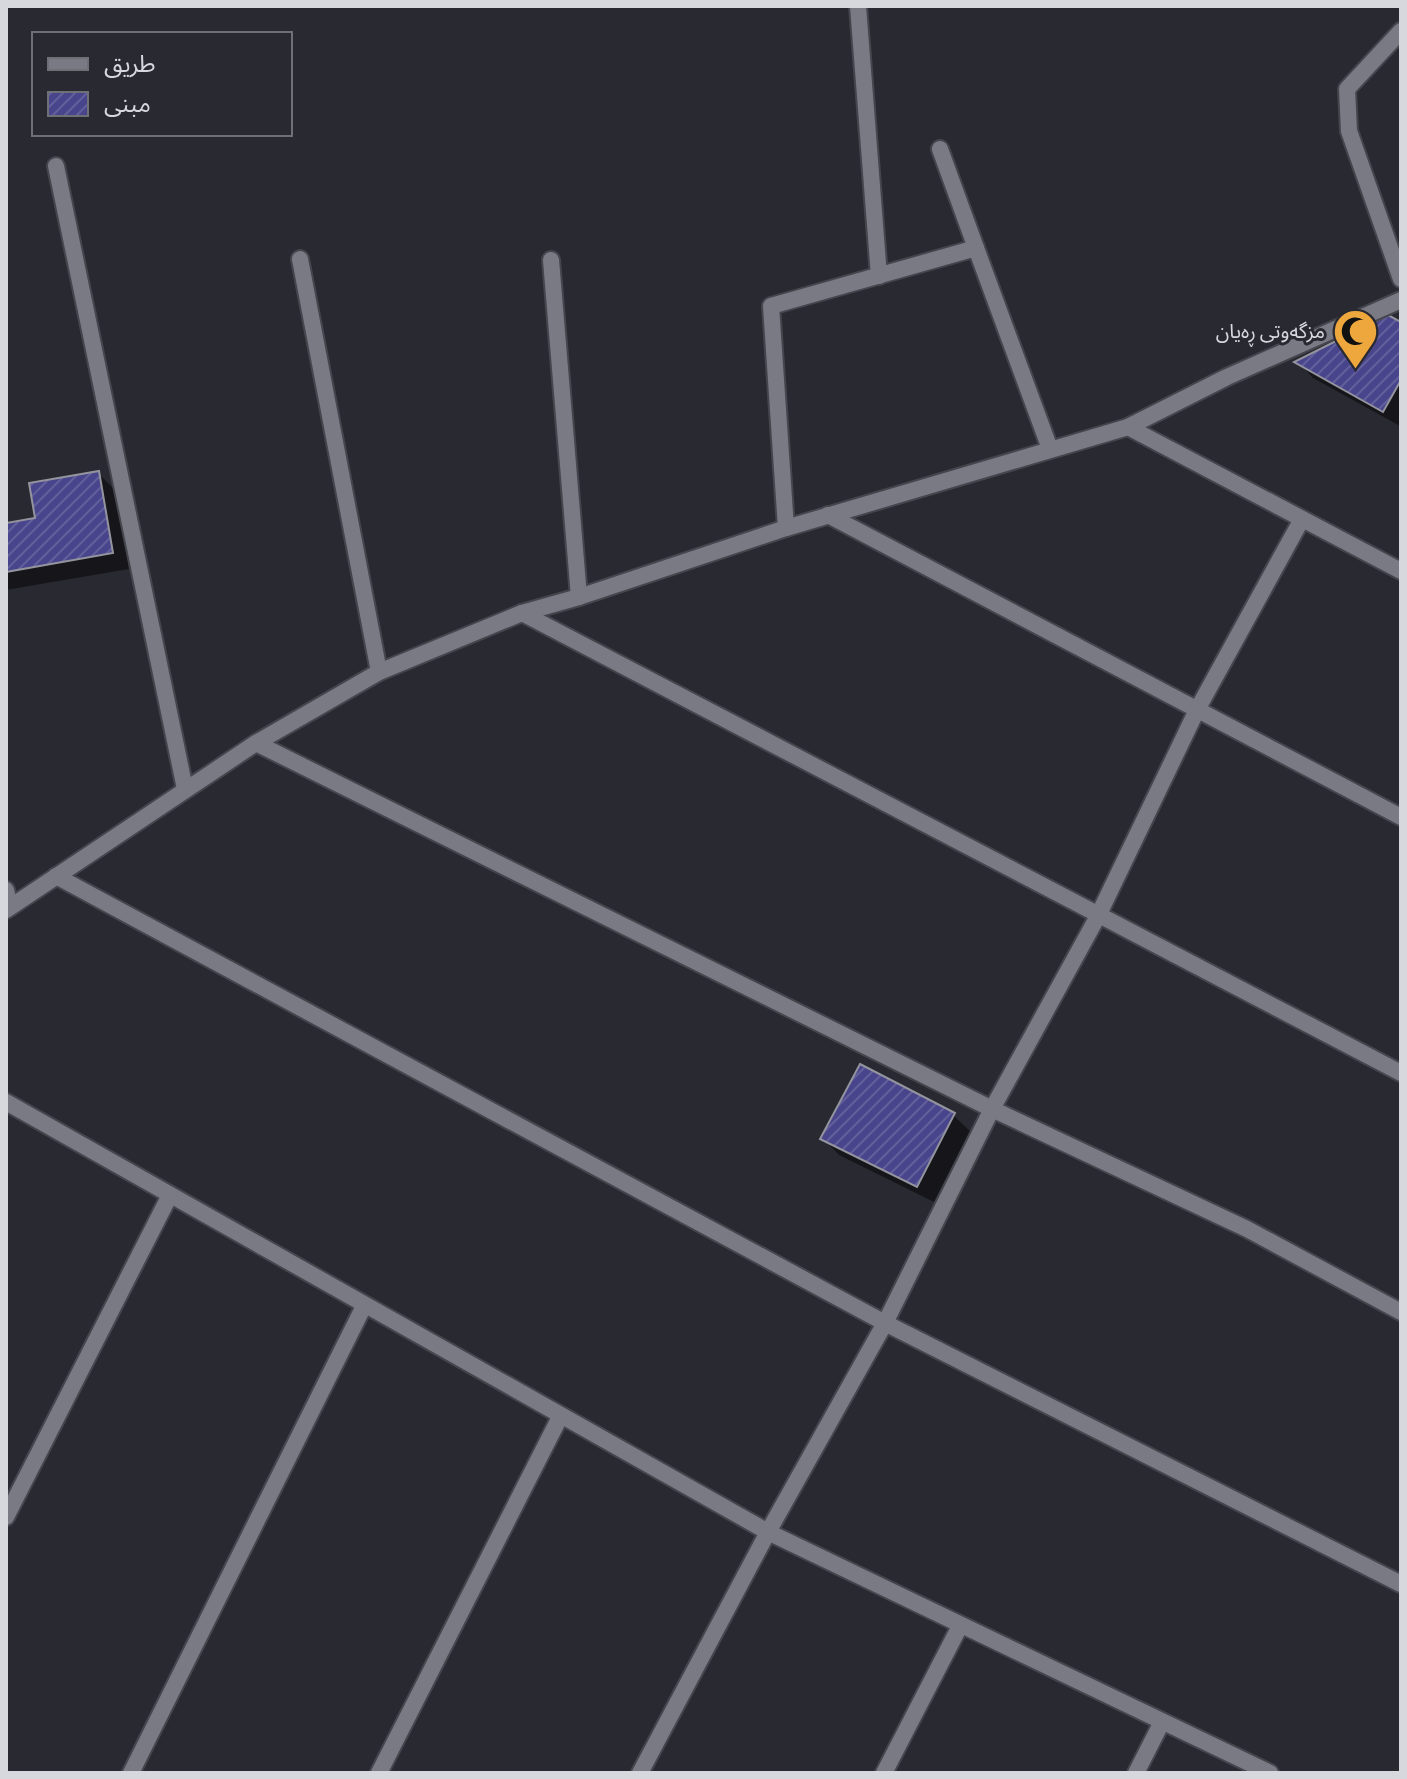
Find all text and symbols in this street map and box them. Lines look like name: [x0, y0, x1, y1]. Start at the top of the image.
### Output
legend: [32, 32, 292, 136]
text: طريق: [104, 47, 156, 82]
text: مبنى: [104, 87, 151, 122]
mosque icon: مزگەوتی ڕەیان: [1332, 308, 1380, 371]
place label: مزگەوتی ڕەیان: [1216, 318, 1325, 348]

